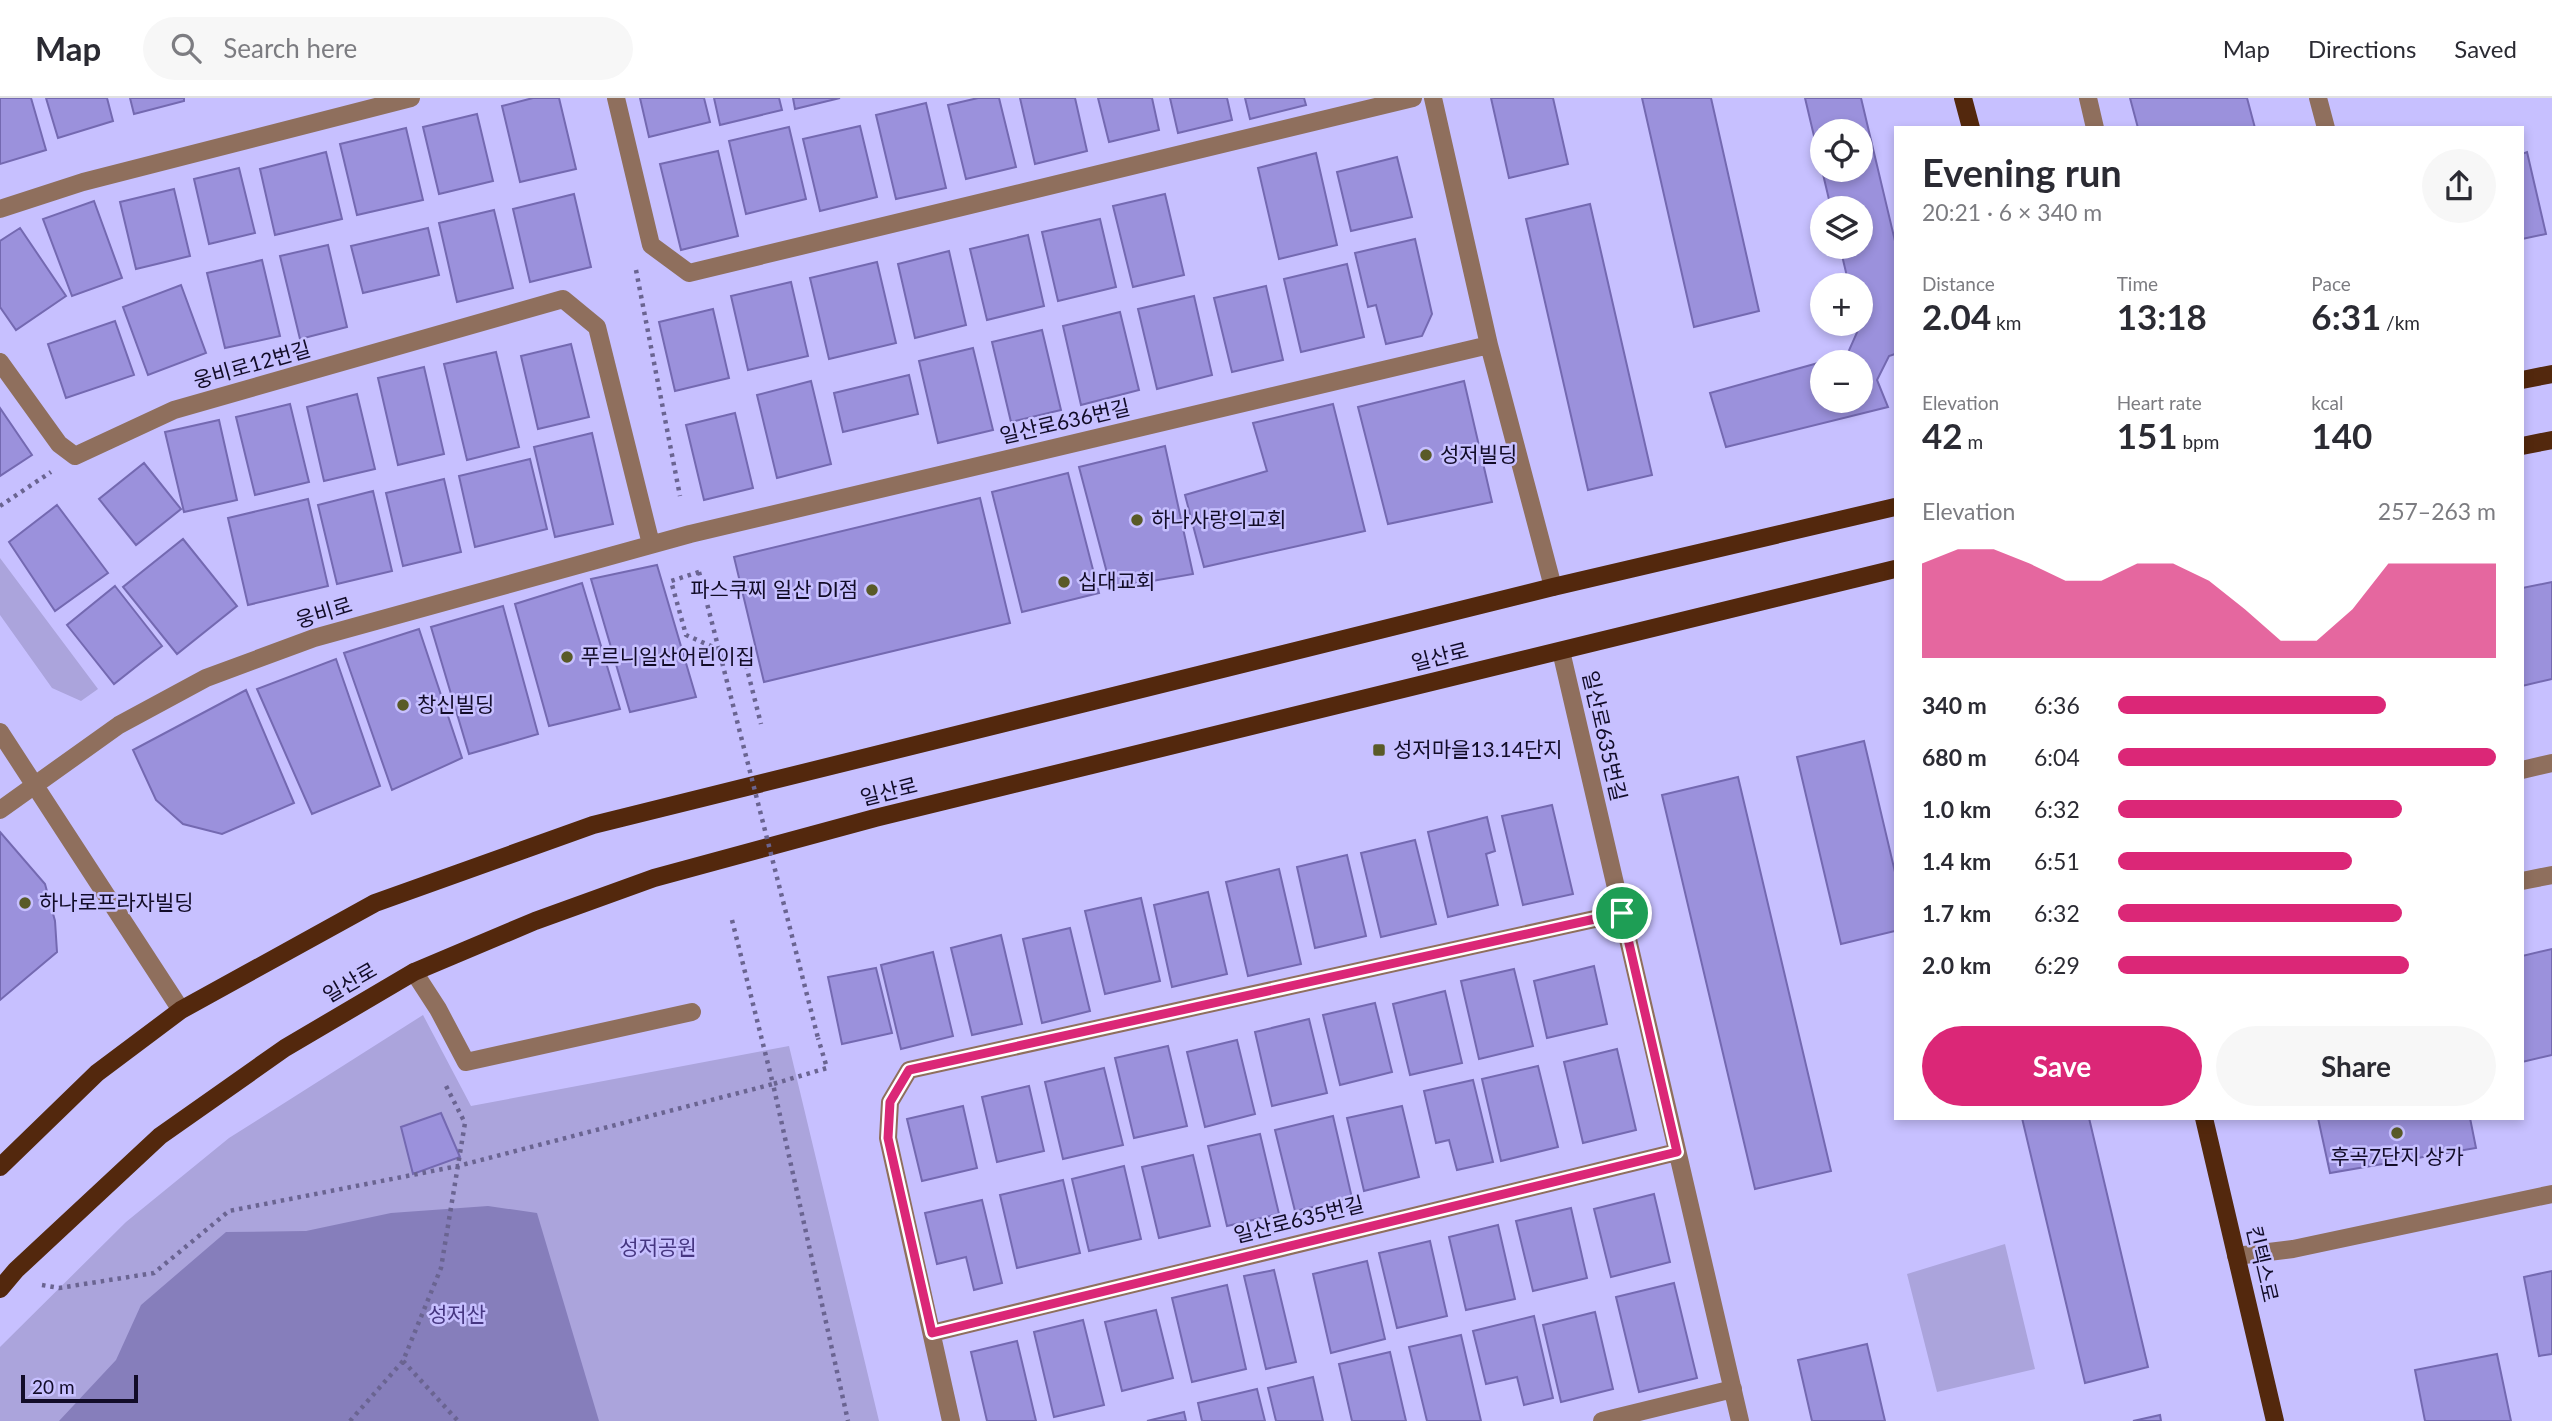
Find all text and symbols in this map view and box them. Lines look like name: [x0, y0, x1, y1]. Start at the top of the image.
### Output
search box: [143, 17, 633, 80]
text: Map: [35, 28, 101, 68]
icon: search: [167, 29, 205, 67]
text: Search here: [223, 32, 357, 64]
text: Map: [2223, 34, 2270, 63]
text: Directions: [2308, 34, 2416, 63]
text: Saved: [2454, 34, 2517, 63]
map controls: [1810, 119, 1873, 413]
button: locate: [1810, 119, 1873, 182]
text: Evening run: [1922, 149, 2122, 195]
button: share: [2422, 149, 2496, 223]
button: layers: [1810, 196, 1873, 259]
text: 20:21 · 6 × 340 m: [1922, 198, 2102, 226]
text: Distance: [1922, 272, 1995, 295]
text: Time: [2117, 272, 2158, 295]
text: Pace: [2311, 272, 2351, 295]
button: +: [1810, 273, 1873, 336]
text: 2.04: [1922, 295, 1991, 337]
text: 13:18: [2117, 295, 2207, 337]
text: 6:31: [2311, 295, 2381, 337]
text: km: [1991, 311, 2021, 334]
text: /km: [2381, 311, 2420, 334]
street label: 웅비로12번길: [190, 335, 313, 392]
button: −: [1810, 350, 1873, 413]
text: Elevation: [1922, 391, 1999, 414]
text: Heart rate: [2117, 391, 2202, 414]
text: kcal: [2311, 391, 2343, 414]
street label: 일산로636번길: [997, 393, 1132, 448]
text: 42: [1922, 414, 1963, 456]
text: 151: [2117, 414, 2178, 456]
text: 140: [2311, 414, 2372, 456]
text: m: [1963, 430, 1983, 453]
text: bpm: [2178, 430, 2219, 453]
place label: 성저빌딩: [1440, 441, 1517, 466]
marker: 성저빌딩: [1418, 447, 1434, 463]
text: Elevation: [1922, 497, 2015, 525]
text: 257–263 m: [2378, 497, 2496, 525]
place label: 하나사랑의교회: [1151, 506, 1286, 531]
marker: 하나사랑의교회: [1129, 512, 1145, 528]
place label: 십대교회: [1078, 568, 1155, 593]
marker: 십대교회: [1056, 574, 1072, 590]
place label: 파스쿠찌 일산 DI점: [690, 576, 858, 601]
marker: 파스쿠찌 일산 DI점: [864, 582, 880, 598]
street label: 웅비로: [292, 591, 355, 632]
street label: 일산로: [1408, 636, 1471, 675]
place label: 푸르니일산어린이집: [581, 643, 755, 668]
marker: 푸르니일산어린이집: [559, 649, 575, 665]
street label: 일산로635번길: [1578, 668, 1633, 803]
place label: 창신빌딩: [417, 691, 494, 716]
text: 340 m: [1922, 691, 1987, 719]
text: 6:36: [2034, 691, 2080, 719]
marker: 창신빌딩: [395, 697, 411, 713]
place label: 성저마을13.14단지: [1393, 736, 1563, 761]
marker: 성저마을13.14단지: [1371, 742, 1387, 758]
text: 680 m: [1922, 743, 1987, 771]
text: 6:04: [2034, 743, 2080, 771]
street label: 일산로: [857, 771, 920, 810]
text: 1.0 km: [1922, 795, 1991, 823]
text: 6:32: [2034, 795, 2080, 823]
text: 1.4 km: [1922, 847, 1991, 875]
text: 6:51: [2034, 847, 2080, 875]
pin: [1592, 883, 1652, 943]
place label: 하나로프라자빌딩: [39, 889, 194, 914]
icon: arrive: [1603, 894, 1641, 932]
marker: 하나로프라자빌딩: [17, 895, 33, 911]
text: 1.7 km: [1922, 899, 1991, 927]
text: 6:32: [2034, 899, 2080, 927]
text: 2.0 km: [1922, 951, 1991, 979]
text: 6:29: [2034, 951, 2080, 979]
street label: 일산로: [318, 956, 381, 1007]
button: Save: [1922, 1026, 2202, 1106]
button: Share: [2216, 1026, 2496, 1106]
marker: 후곡7단지 상가: [2389, 1125, 2405, 1141]
place label: 후곡7단지 상가: [2330, 1143, 2464, 1168]
street label: 일산로635번길: [1231, 1190, 1366, 1247]
street label: 킨텍스로: [2243, 1223, 2284, 1304]
park label: 성저공원: [619, 1234, 697, 1259]
park label: 성저산: [428, 1301, 486, 1326]
scale bar: [21, 1372, 138, 1404]
text: 20 m: [32, 1375, 75, 1398]

